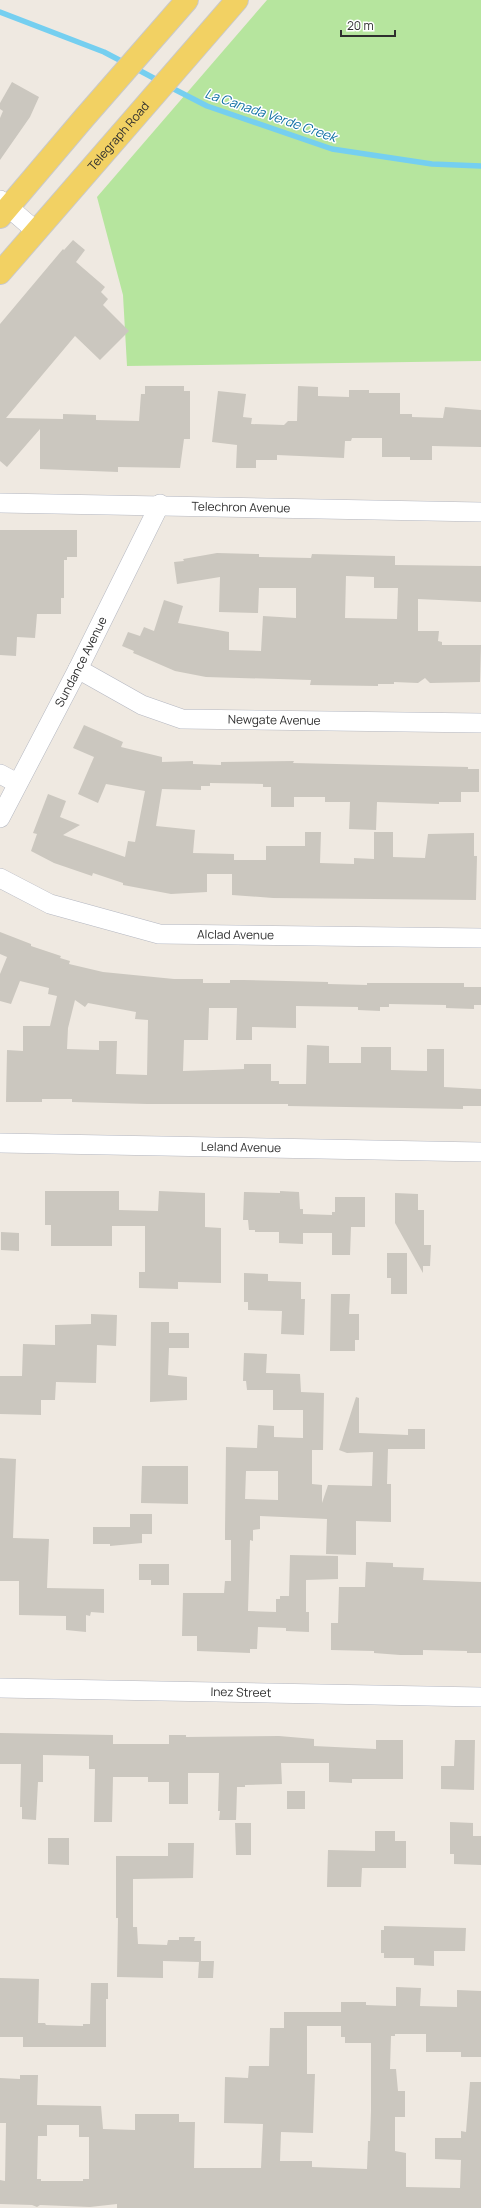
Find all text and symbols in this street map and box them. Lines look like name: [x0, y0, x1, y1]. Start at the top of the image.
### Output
scale bar: [341, 12, 395, 38]
text: 20 m: [347, 17, 374, 34]
water label: La Canada Verde Creek: [203, 84, 342, 147]
street label: Telegraph Road: [84, 98, 153, 174]
street label: Telechron Avenue: [191, 498, 291, 516]
street label: Sundance Avenue: [51, 613, 111, 710]
street label: Newgate Avenue: [228, 711, 321, 729]
street label: Alclad Avenue: [197, 925, 274, 943]
street label: Leland Avenue: [201, 1138, 281, 1156]
street label: Inez Street: [210, 1683, 272, 1701]

